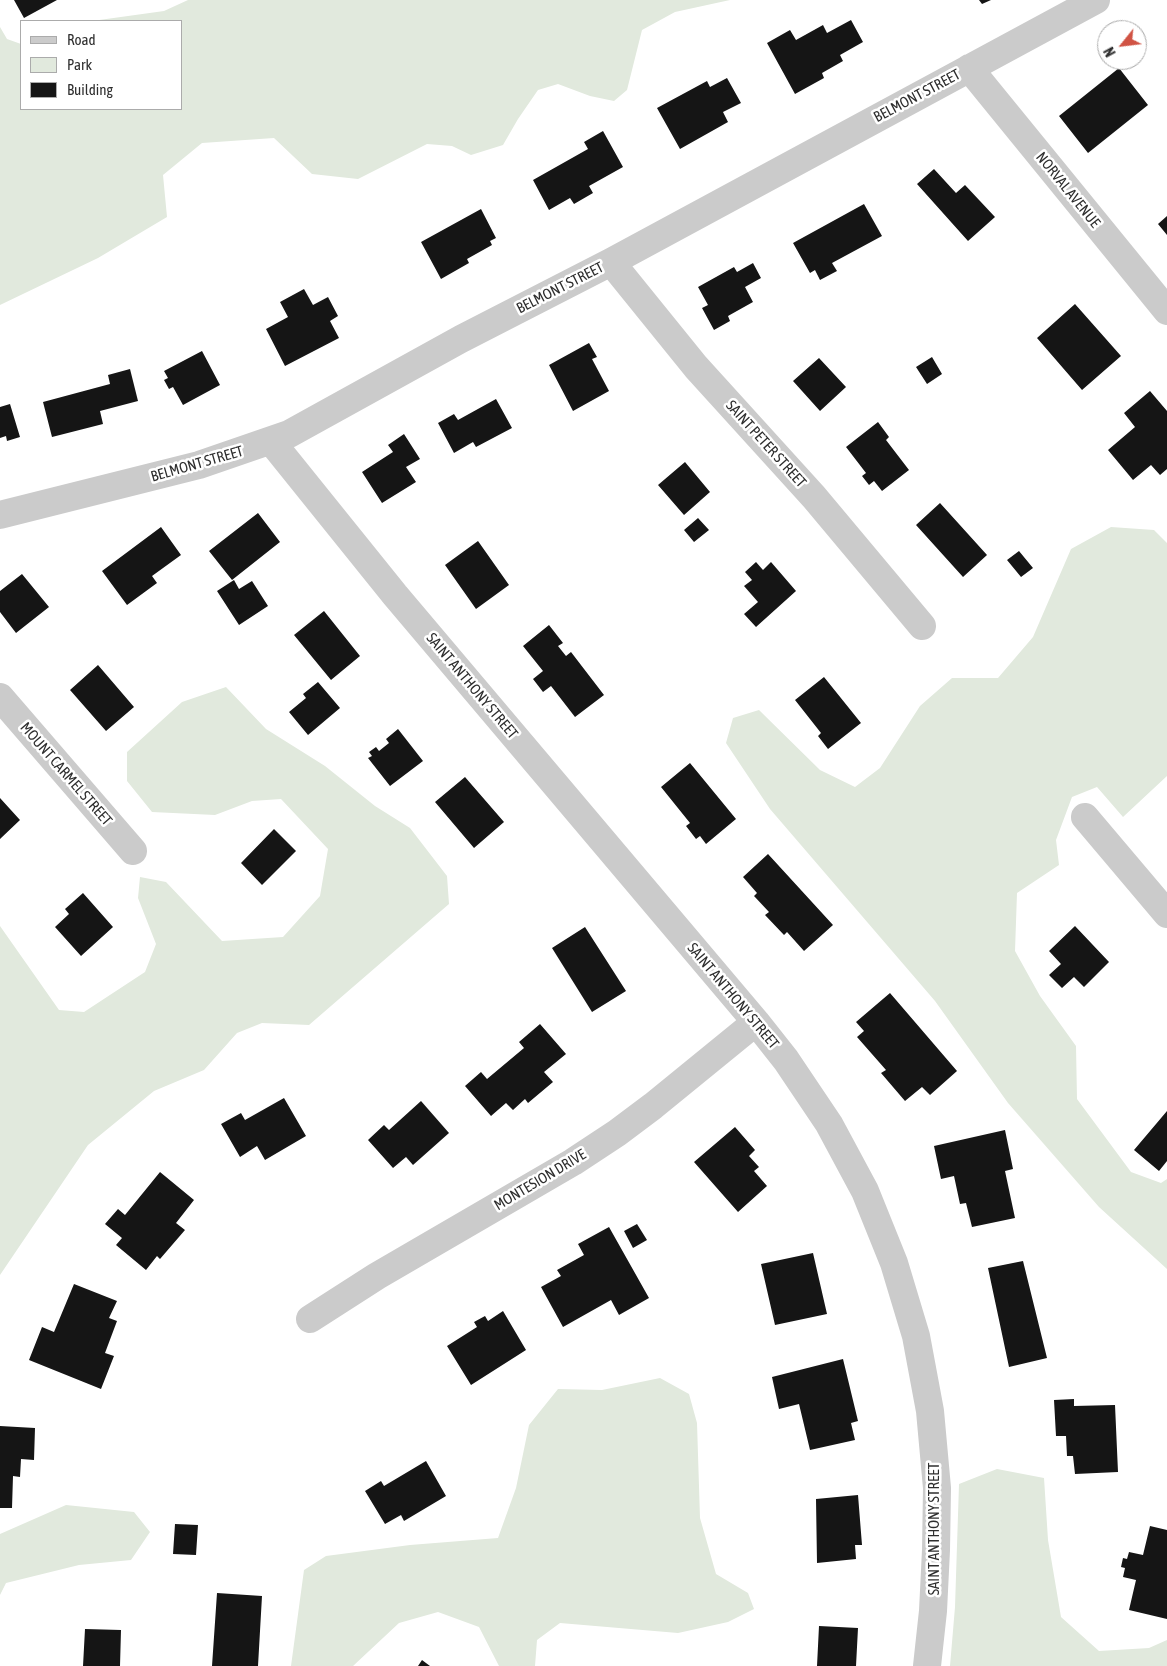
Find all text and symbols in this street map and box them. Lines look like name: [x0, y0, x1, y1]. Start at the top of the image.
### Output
legend: [20, 20, 182, 110]
north arrow: [1097, 20, 1147, 70]
text: Road: [67, 31, 96, 48]
text: N: [1101, 44, 1119, 59]
text: Park: [67, 56, 92, 73]
street label: BELMONT STREET: [871, 66, 963, 126]
text: Building: [67, 81, 113, 98]
street label: NORVAL AVENUE: [1032, 149, 1104, 231]
street label: BELMONT STREET: [513, 258, 607, 318]
street label: SAINT PETER STREET: [722, 397, 810, 491]
street label: BELMONT STREET: [149, 442, 245, 486]
street label: SAINT ANTHONY STREET: [423, 629, 521, 743]
street label: MOUNT CARMEL STREET: [16, 719, 116, 829]
street label: SAINT ANTHONY STREET: [684, 939, 782, 1053]
street label: MONTESION DRIVE: [491, 1146, 589, 1214]
street label: SAINT ANTHONY STREET: [925, 1463, 943, 1595]

